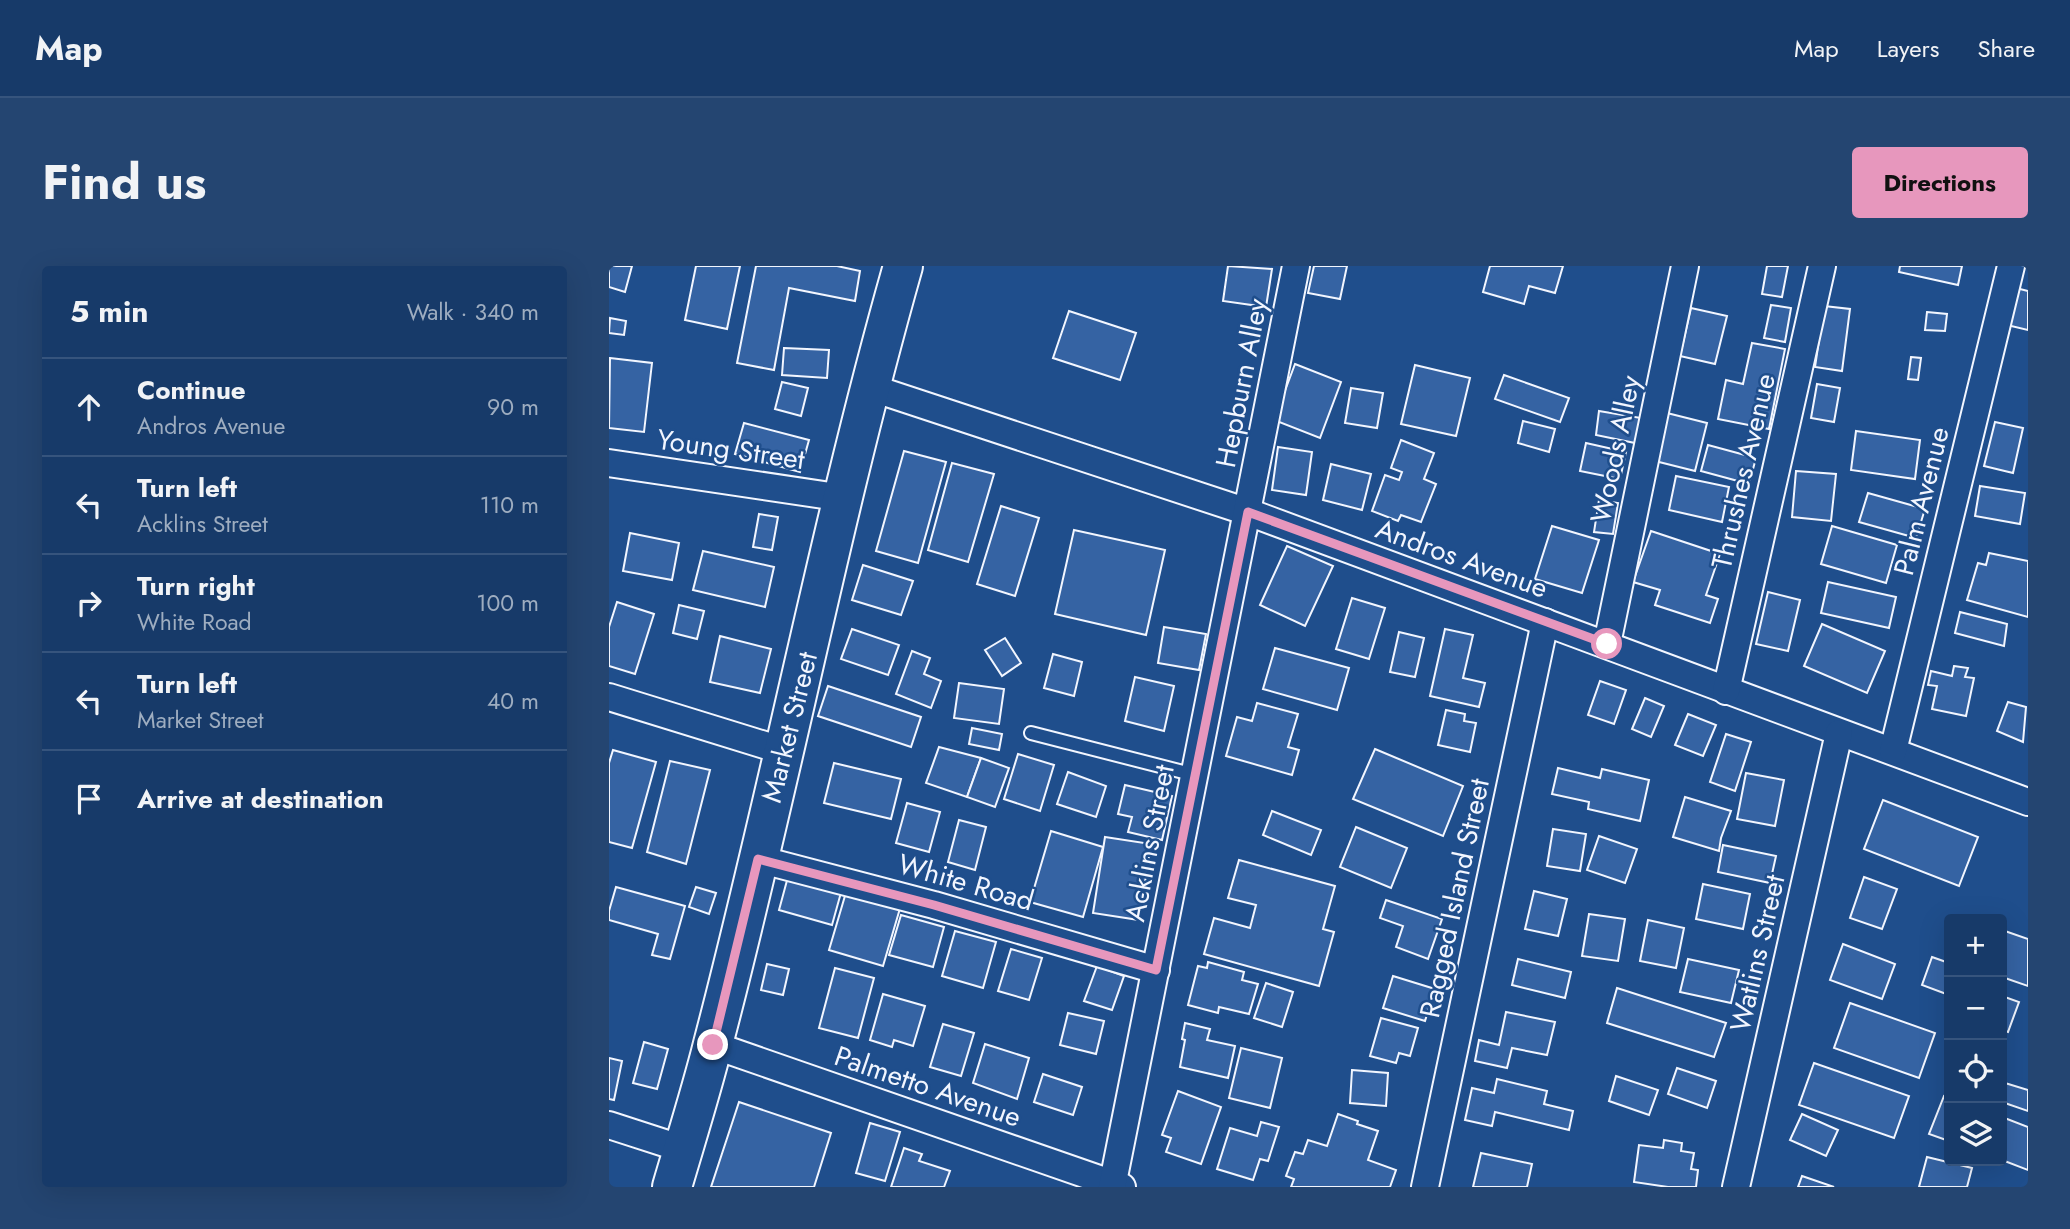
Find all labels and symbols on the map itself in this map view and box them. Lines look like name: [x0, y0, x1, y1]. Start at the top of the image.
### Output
street label: Hepburn Alley: [1205, 294, 1278, 471]
street label: Thrushes Avenue: [1701, 369, 1786, 573]
street label: Woods Alley: [1580, 371, 1651, 526]
street label: Young Street: [654, 419, 808, 480]
street label: Palm Avenue: [1883, 422, 1960, 580]
street label: Andros Avenue: [1370, 508, 1554, 609]
route start: [1591, 628, 1622, 659]
street label: Market Street: [751, 647, 828, 807]
street label: Acklins Street: [1114, 761, 1185, 925]
street label: Ragged Island Street: [1409, 774, 1500, 1022]
street label: White Road: [893, 844, 1039, 921]
street label: Watlins Street: [1720, 870, 1796, 1036]
route end: [697, 1029, 728, 1060]
street label: Palmetto Avenue: [829, 1035, 1027, 1138]

